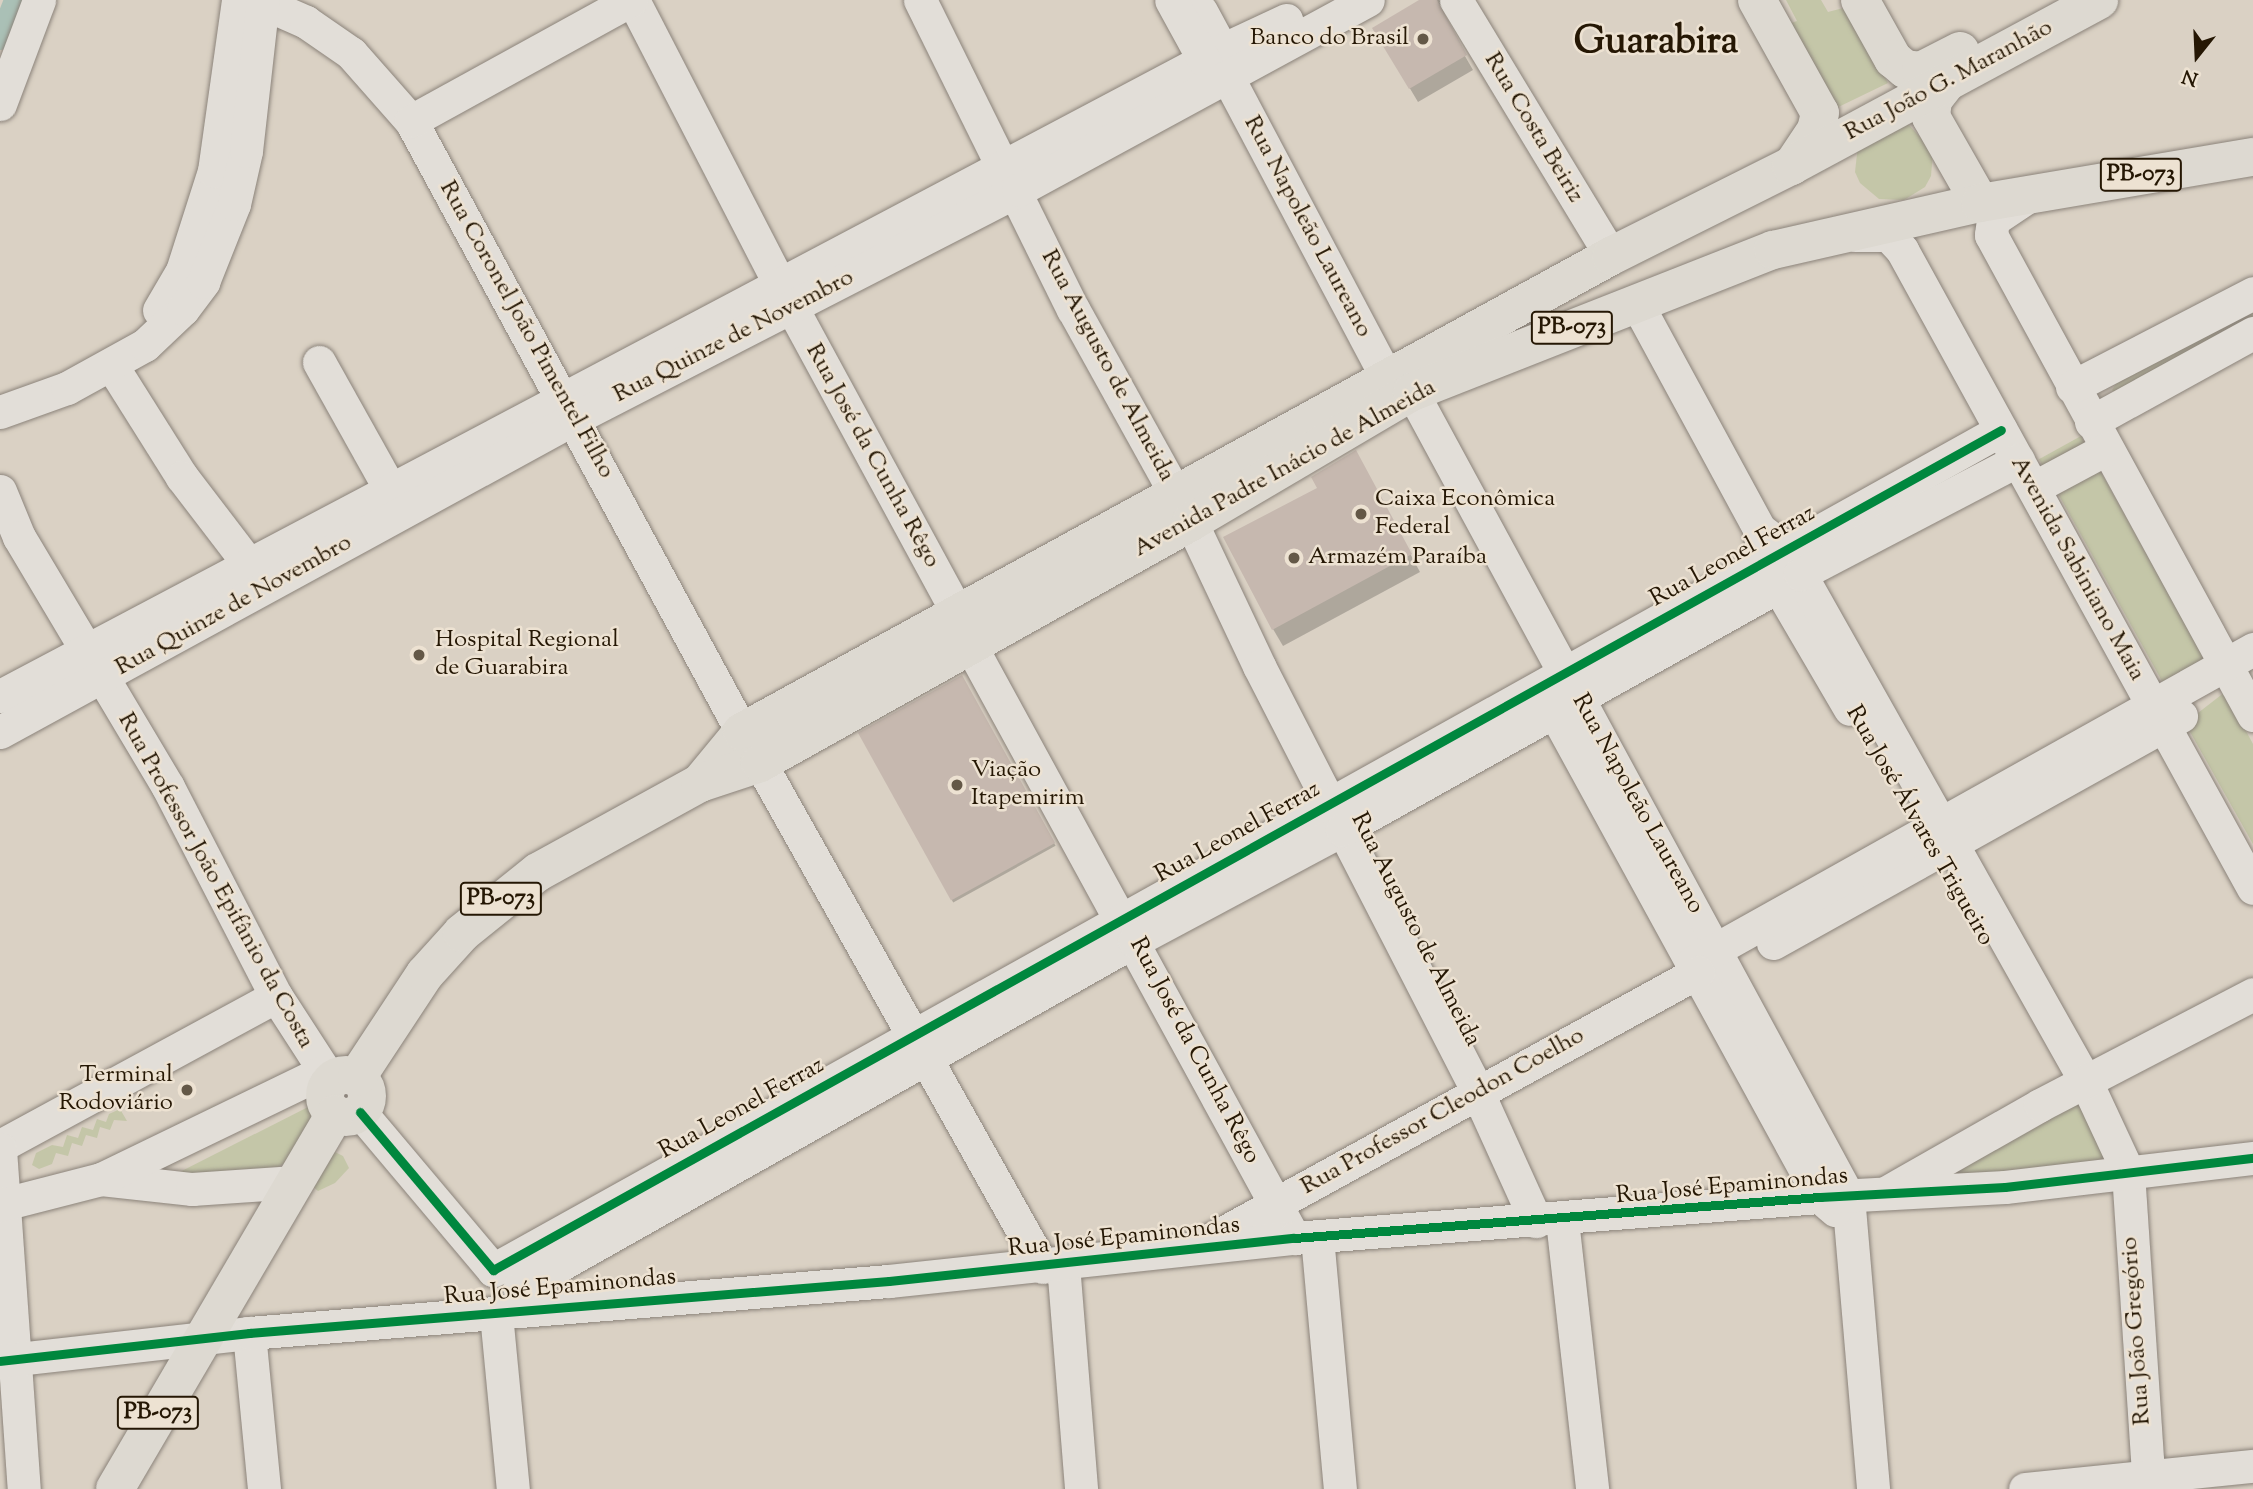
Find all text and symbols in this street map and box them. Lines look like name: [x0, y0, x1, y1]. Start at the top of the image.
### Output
street label: Rua João G. Maranhão: [1840, 14, 2058, 148]
district label: Guarabira: [1574, 21, 1738, 67]
north arrow: [2162, 21, 2232, 91]
place label: Banco do Brasil: [1250, 25, 1409, 53]
marker: Banco do Brasil: [1415, 31, 1431, 47]
street label: Rua Costa Beiriz: [1477, 48, 1589, 208]
text: N: [2179, 61, 2202, 92]
street label: Rua Napoleão Laureano: [1236, 111, 1378, 343]
road number: PB-073: [2099, 156, 2183, 194]
street label: Rua Coronel João Pimentel Filho: [432, 176, 620, 484]
street label: Rua Augusto de Almeida: [1034, 245, 1180, 487]
street label: Rua Quinze de Novembro: [609, 264, 859, 410]
road number: PB-073: [1530, 308, 1614, 348]
street label: Rua José da Cunha Rêgo: [798, 339, 946, 573]
street label: Avenida Padre Inácio de Almeida: [1129, 374, 1441, 564]
street label: Avenida Sabiniano Maia: [2003, 452, 2151, 686]
place label: Caixa Econômica Federal: [1375, 486, 1555, 542]
street label: Rua Leonel Ferraz: [1645, 500, 1821, 614]
marker: Caixa Econômica Federal: [1353, 506, 1369, 522]
street label: Rua Quinze de Novembro: [111, 529, 357, 683]
place label: Armazém Paraíba: [1308, 544, 1487, 572]
marker: Armazém Paraíba: [1286, 550, 1302, 566]
place label: Hospital Regional de Guarabira: [435, 627, 619, 683]
marker: Hospital Regional de Guarabira: [409, 645, 429, 665]
street label: Rua Napoleão Laureano: [1565, 689, 1709, 919]
street label: Rua José Álvares Trigueiro: [1838, 701, 2000, 951]
street label: Rua Professor João Epifânio da Costa: [110, 708, 320, 1054]
place label: Viação Itapemirim: [971, 757, 1085, 813]
street label: Rua Leonel Ferraz: [1150, 776, 1326, 890]
marker: Viação Itapemirim: [949, 777, 965, 793]
street label: Rua Augusto de Almeida: [1344, 808, 1486, 1052]
road number: PB-073: [459, 879, 543, 918]
street label: Rua José da Cunha Rêgo: [1122, 933, 1266, 1169]
street label: Rua Professor Cleodon Coelho: [1296, 1022, 1590, 1202]
street label: Rua Leonel Ferraz: [654, 1052, 830, 1166]
place label: Terminal Rodoviário: [59, 1062, 173, 1118]
marker: Terminal Rodoviário: [179, 1082, 195, 1098]
street label: Rua José Epaminondas: [1615, 1163, 1849, 1211]
street label: Rua José Epaminondas: [1007, 1212, 1241, 1264]
street label: Rua João Gregório: [2116, 1236, 2158, 1426]
street label: Rua José Epaminondas: [443, 1264, 677, 1312]
road number: PB-073: [116, 1394, 200, 1432]

